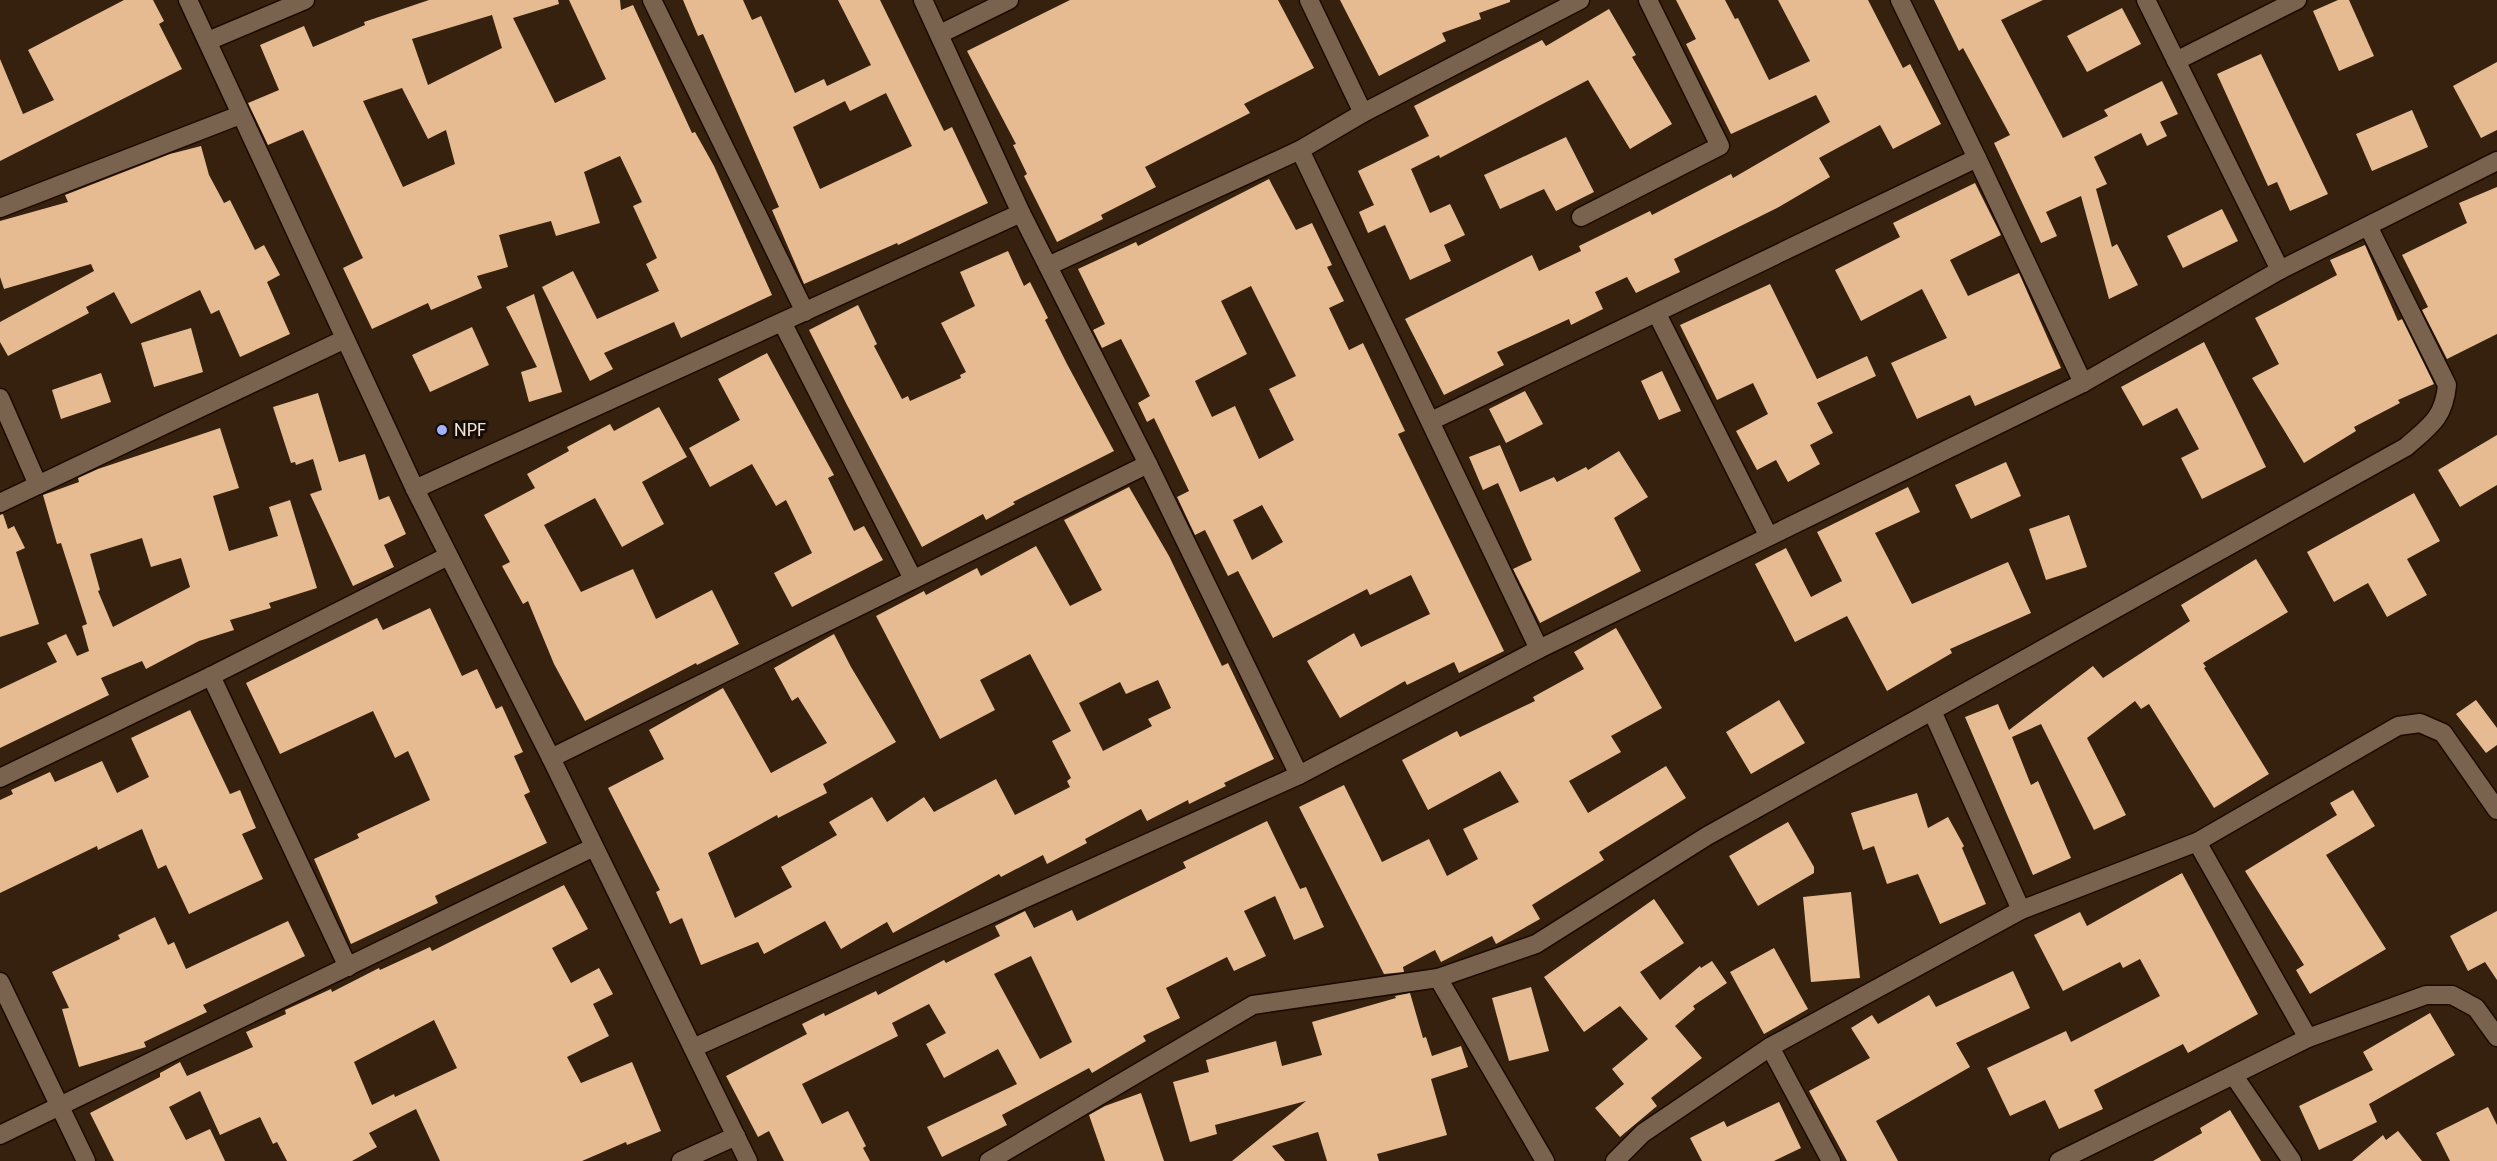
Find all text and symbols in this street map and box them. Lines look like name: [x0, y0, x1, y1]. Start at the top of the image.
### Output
place label: NPF: [454, 417, 486, 442]
marker: NPF: [435, 423, 449, 437]

